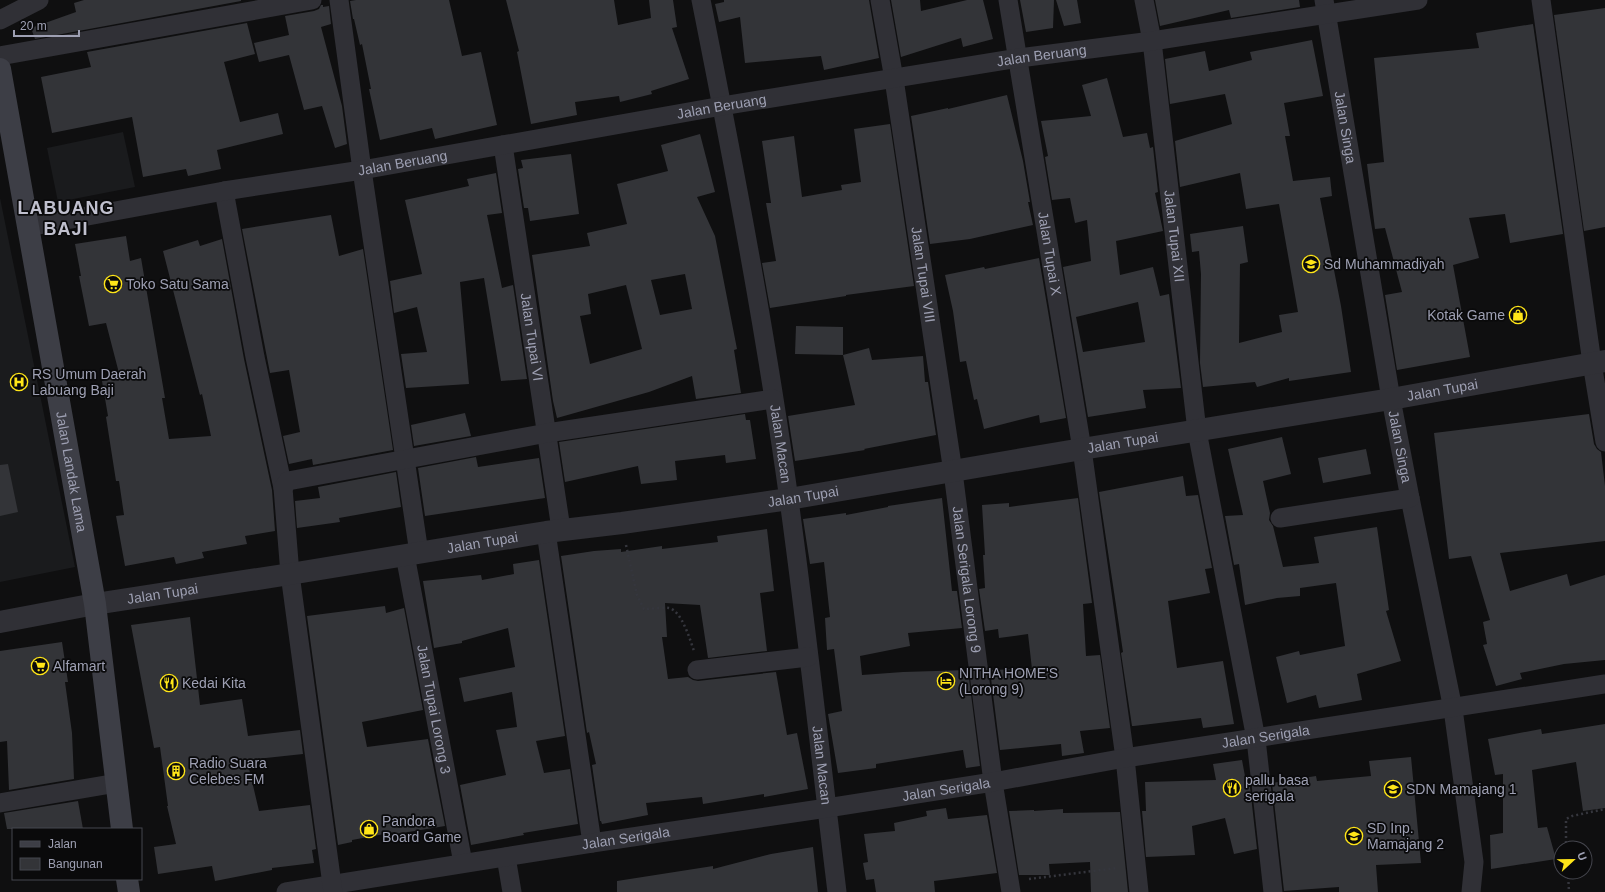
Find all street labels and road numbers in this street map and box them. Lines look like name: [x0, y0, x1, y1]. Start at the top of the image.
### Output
street label: Jalan Beruang: [995, 41, 1087, 69]
street label: Jalan Singa: [1331, 90, 1359, 165]
street label: Jalan Beruang: [676, 91, 767, 122]
street label: Jalan Beruang: [357, 147, 448, 179]
street label: Jalan Tupai XII: [1161, 189, 1188, 283]
street label: Jalan Tupai X: [1035, 210, 1065, 297]
street label: Jalan Tupai VIII: [908, 226, 938, 324]
street label: Jalan Tupai VI: [517, 292, 547, 382]
street label: Jalan Tupai: [1406, 376, 1479, 404]
street label: Jalan Macan: [767, 403, 795, 484]
street label: Jalan Singa: [1385, 409, 1415, 484]
street label: Jalan Landak Lama: [53, 410, 90, 534]
street label: Jalan Tupai: [1086, 429, 1159, 456]
street label: Jalan Tupai: [767, 483, 840, 510]
street label: Jalan Serigala Lorong 9: [949, 505, 984, 654]
street label: Jalan Tupai: [446, 529, 519, 556]
street label: Jalan Tupai: [126, 580, 199, 607]
street label: Jalan Tupai Lorong 3: [414, 643, 454, 775]
street label: Jalan Serigala: [1221, 722, 1311, 751]
street label: Jalan Macan: [809, 725, 834, 805]
street label: Jalan Serigala: [901, 775, 991, 804]
street label: Jalan Serigala: [581, 823, 671, 853]

